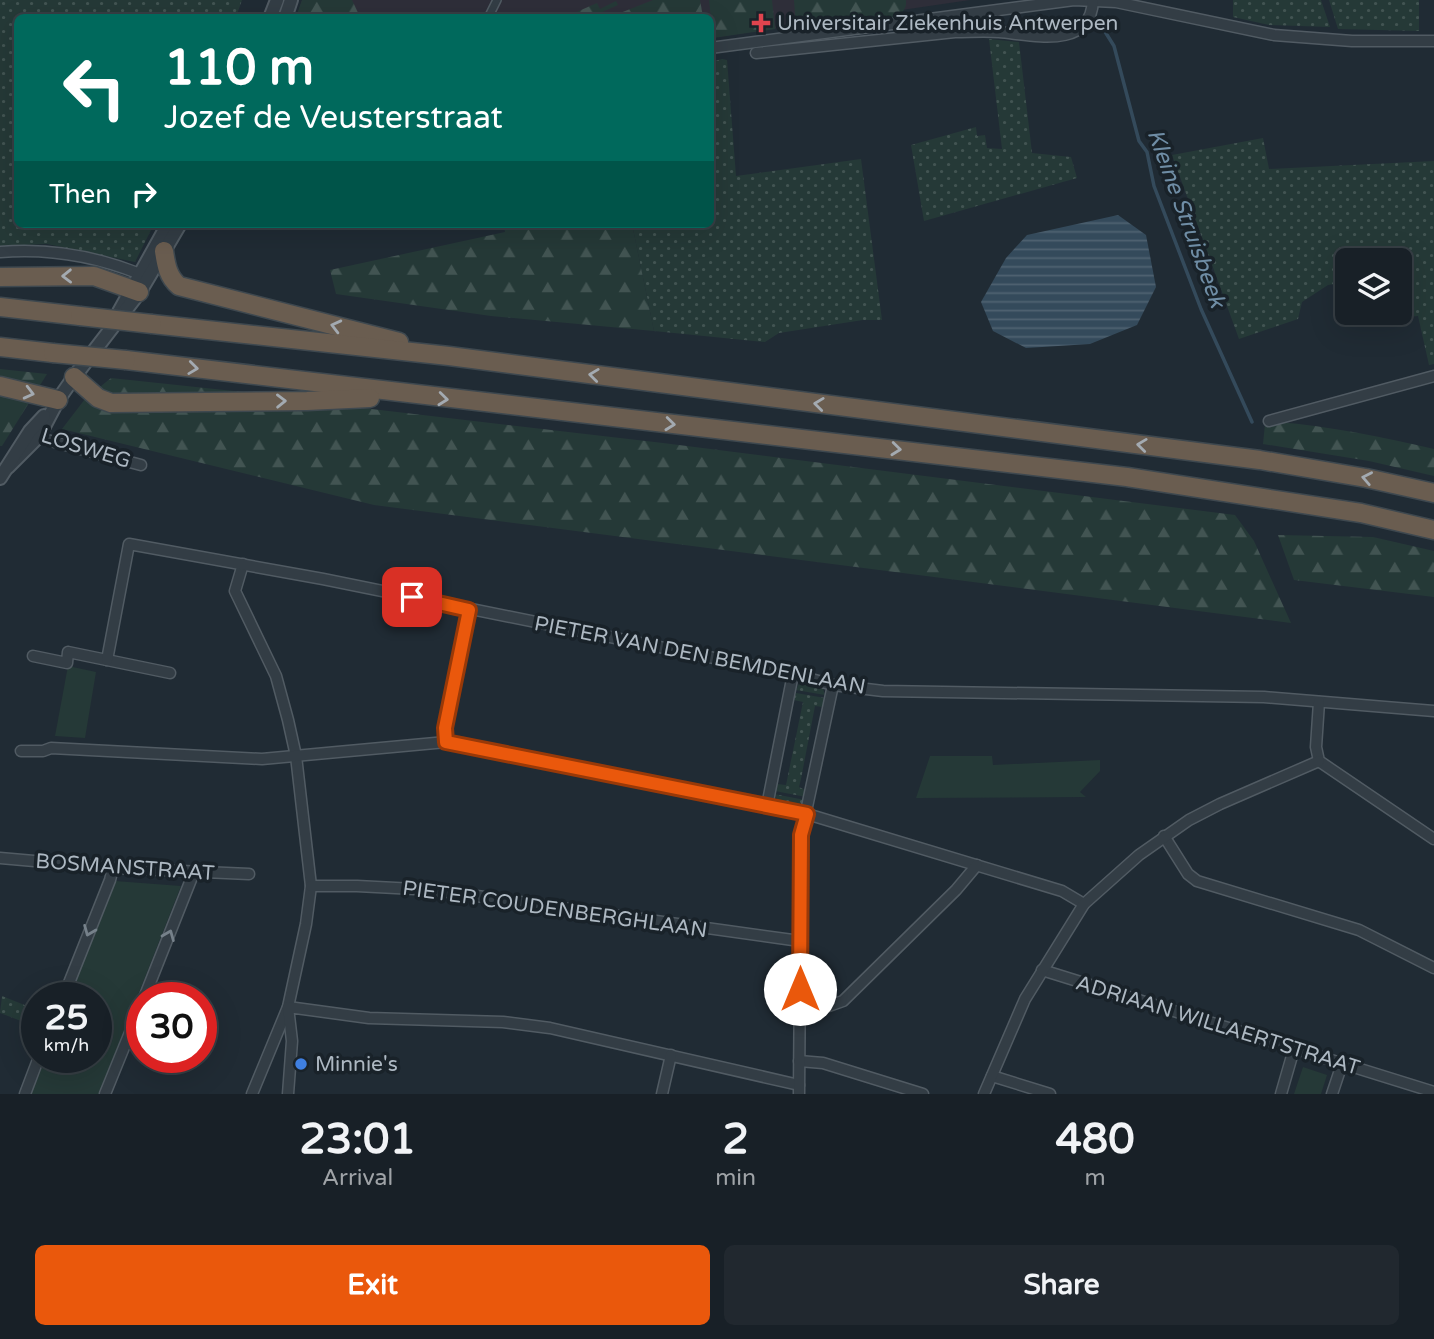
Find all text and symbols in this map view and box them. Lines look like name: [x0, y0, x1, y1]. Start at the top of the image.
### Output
place label: Universitair Ziekenhuis Antwerpen: [777, 11, 1118, 36]
marker: Universitair Ziekenhuis Antwerpen: [751, 13, 771, 33]
text: 110 m: [164, 39, 314, 98]
icon: left: [49, 42, 140, 133]
text: Jozef de Veusterstraat: [164, 99, 503, 137]
water label: Kleine Struisbeek: [1141, 125, 1232, 313]
icon: right: [125, 175, 163, 213]
text: Then: [49, 179, 111, 210]
map controls: [1335, 248, 1412, 325]
button: layers: [1335, 248, 1412, 325]
one-way arrow: [61, 268, 71, 284]
one-way arrow: [330, 320, 342, 334]
one-way arrow: [187, 361, 199, 376]
one-way arrow: [588, 368, 600, 383]
one-way arrow: [23, 385, 35, 399]
one-way arrow: [438, 391, 449, 406]
one-way arrow: [276, 393, 286, 409]
one-way arrow: [814, 397, 825, 412]
one-way arrow: [664, 416, 675, 431]
street label: LOSWEG: [38, 423, 134, 474]
one-way arrow: [1137, 438, 1148, 453]
one-way arrow: [890, 441, 901, 456]
one-way arrow: [1361, 472, 1373, 487]
pin: [382, 567, 442, 627]
icon: arrive: [393, 578, 431, 616]
street label: PIETER VAN DEN BEMDENLAAN: [532, 611, 868, 700]
street label: BOSMANSTRAAT: [34, 849, 216, 886]
street label: PIETER COUDENBERGHLAAN: [401, 876, 709, 943]
one-way arrow: [83, 925, 97, 937]
one-way arrow: [160, 929, 174, 941]
position arrow: [763, 952, 837, 1026]
street label: ADRIAAN WILLAERTSTRAAT: [1073, 970, 1363, 1081]
speed limit sign: 30: [126, 982, 217, 1073]
text: 25: [45, 997, 88, 1039]
text: km/h: [44, 1034, 89, 1056]
place label: Minnie's: [315, 1052, 398, 1077]
marker: Minnie's: [293, 1056, 309, 1072]
text: 23:01: [299, 1114, 416, 1165]
text: 2: [722, 1114, 749, 1165]
text: 480: [1055, 1114, 1135, 1165]
text: Arrival: [322, 1164, 393, 1192]
text: min: [715, 1164, 756, 1192]
text: m: [1084, 1164, 1106, 1192]
button: Exit: [35, 1245, 710, 1325]
button: Share: [724, 1245, 1399, 1325]

